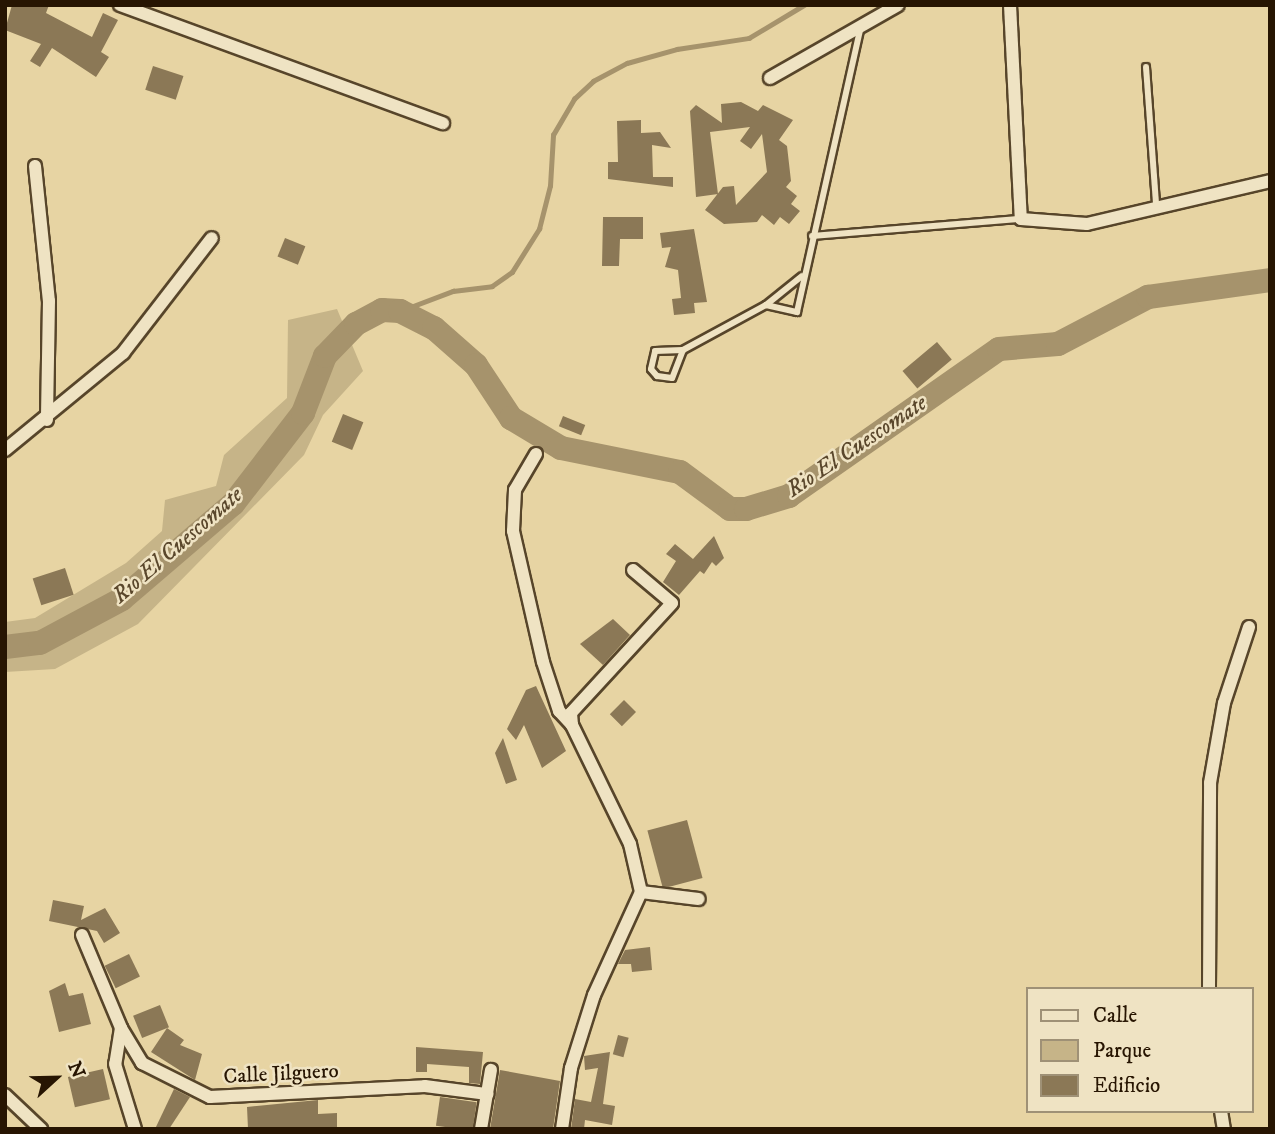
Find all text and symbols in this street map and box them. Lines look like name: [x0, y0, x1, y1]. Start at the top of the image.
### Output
water label: Rio El Cuescomate: [781, 390, 933, 504]
water label: Rio El Cuescomate: [107, 482, 249, 610]
legend: [1026, 987, 1254, 1113]
text: Calle: [1093, 1003, 1137, 1029]
text: Parque: [1093, 1038, 1151, 1064]
north arrow: [21, 1043, 91, 1113]
text: N: [62, 1058, 90, 1081]
street label: Calle Jilguero: [223, 1058, 339, 1090]
text: Edificio: [1093, 1073, 1160, 1099]

